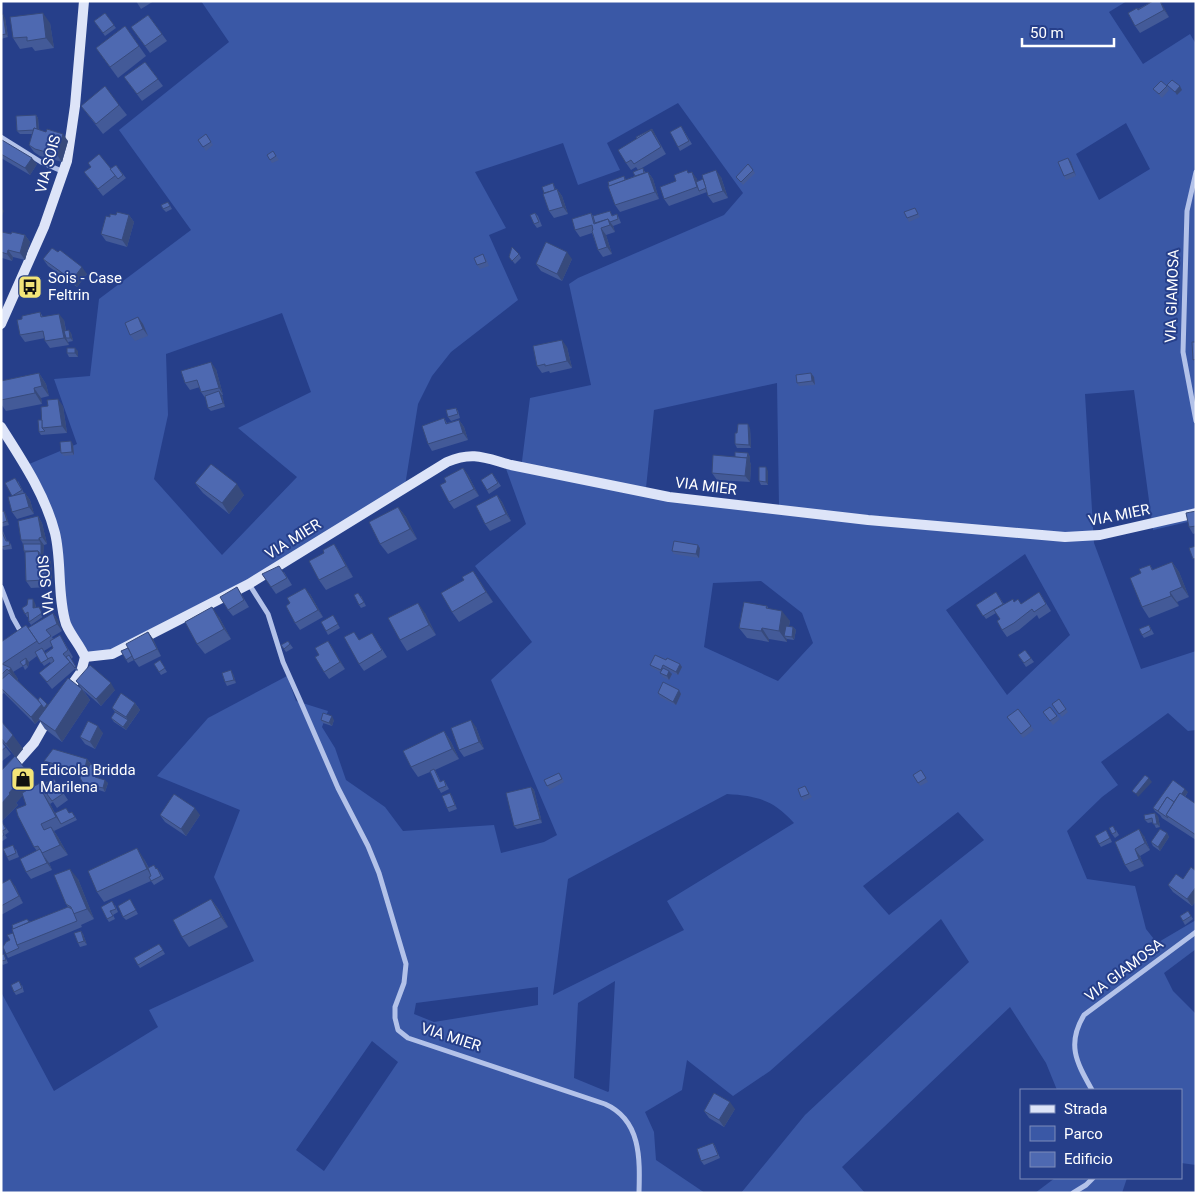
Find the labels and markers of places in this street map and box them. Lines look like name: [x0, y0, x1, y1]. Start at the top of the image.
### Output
place label: Sois - Case Feltrin: [48, 269, 122, 304]
bus stop icon: Sois - Case Feltrin: [17, 274, 43, 300]
place label: Edicola Bridda Marilena: [40, 761, 136, 796]
shop icon: Edicola Bridda Marilena: [10, 766, 36, 792]

